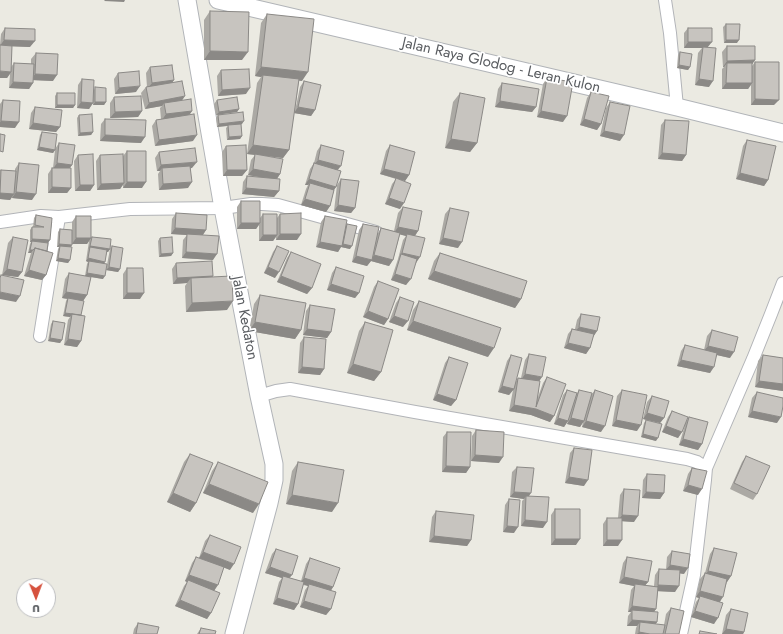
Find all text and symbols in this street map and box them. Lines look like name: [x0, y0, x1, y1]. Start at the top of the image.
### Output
street label: Jalan Raya Glodog - Leran Kulon: [400, 34, 602, 98]
street label: Jalan Kedaton: [227, 275, 261, 361]
north arrow: [16, 578, 56, 618]
text: U: [32, 601, 40, 617]

